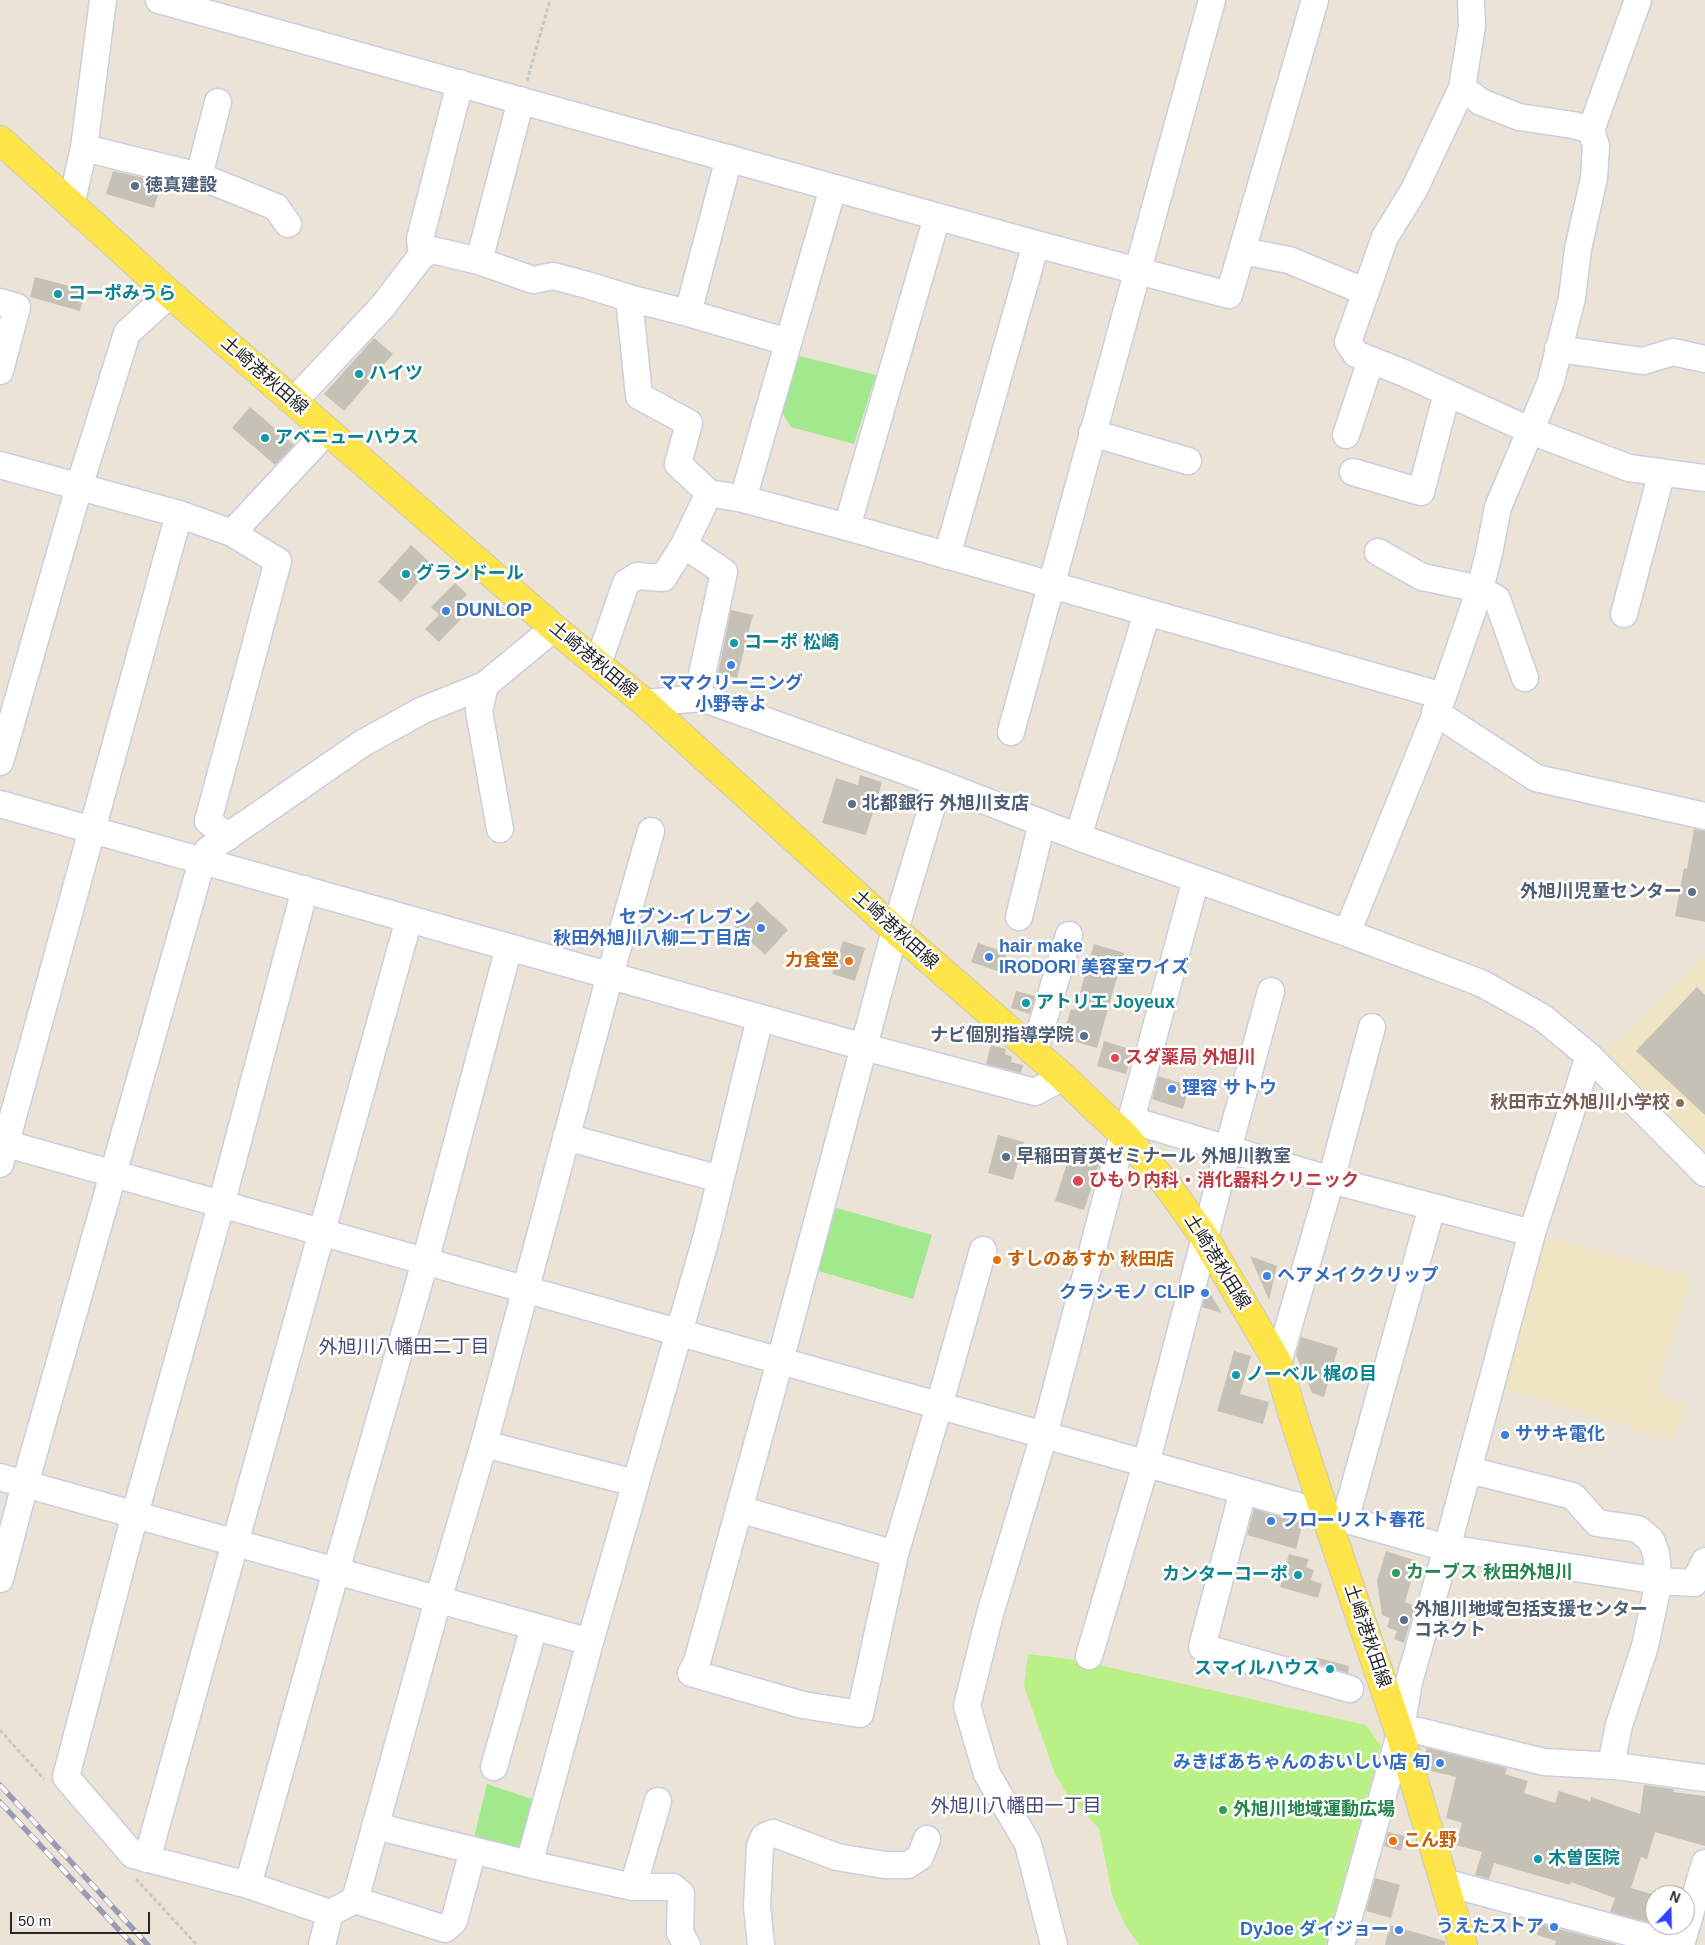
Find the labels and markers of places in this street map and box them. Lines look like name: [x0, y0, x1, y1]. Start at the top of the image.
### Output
place label: 徳真建設: [145, 175, 217, 197]
marker: 徳真建設: [129, 180, 141, 192]
place label: コーポみうら: [68, 283, 176, 305]
marker: コーポみうら: [52, 288, 64, 300]
place label: ハイツ: [369, 363, 423, 385]
marker: ハイツ: [353, 368, 365, 380]
place label: アベニューハウス: [275, 427, 419, 449]
marker: アベニューハウス: [259, 432, 271, 444]
place label: グランドール: [416, 563, 524, 585]
marker: グランドール: [400, 568, 412, 580]
place label: DUNLOP: [456, 600, 532, 622]
marker: DUNLOP: [440, 605, 452, 617]
place label: コーポ 松崎: [744, 632, 839, 654]
marker: コーポ 松崎: [728, 637, 740, 649]
marker: ママクリーニング 小野寺よ: [725, 659, 737, 671]
place label: ママクリーニング 小野寺よ: [659, 673, 803, 716]
place label: 北都銀行 外旭川支店: [862, 793, 1029, 815]
marker: 北都銀行 外旭川支店: [846, 798, 858, 810]
place label: 外旭川児童センター: [1520, 881, 1682, 903]
marker: 外旭川児童センター: [1686, 886, 1698, 898]
place label: セブン-イレブン 秋田外旭川八柳二丁目店: [553, 907, 751, 950]
marker: セブン-イレブン 秋田外旭川八柳二丁目店: [755, 922, 767, 934]
place label: hair make IRODORI 美容室ワイズ: [999, 936, 1189, 979]
place label: 力食堂: [785, 950, 839, 972]
marker: hair make IRODORI 美容室ワイズ: [983, 951, 995, 963]
marker: 力食堂: [843, 955, 855, 967]
place label: アトリエ Joyeux: [1036, 992, 1175, 1014]
marker: アトリエ Joyeux: [1020, 997, 1032, 1009]
place label: ナビ個別指導学院: [930, 1025, 1074, 1047]
marker: ナビ個別指導学院: [1078, 1030, 1090, 1042]
place label: スダ薬局 外旭川: [1125, 1047, 1256, 1069]
marker: スダ薬局 外旭川: [1109, 1052, 1121, 1064]
place label: 理容 サトウ: [1182, 1078, 1277, 1100]
marker: 理容 サトウ: [1166, 1083, 1178, 1095]
place label: 秋田市立外旭川小学校: [1490, 1092, 1670, 1114]
marker: 秋田市立外旭川小学校: [1674, 1097, 1686, 1109]
place label: 早稲田育英ゼミナール 外旭川教室: [1016, 1146, 1291, 1168]
marker: 早稲田育英ゼミナール 外旭川教室: [1000, 1151, 1012, 1163]
place label: ひもり内科・消化器科クリニック: [1089, 1170, 1359, 1192]
marker: ひもり内科・消化器科クリニック: [1071, 1174, 1085, 1188]
place label: すしのあすか 秋田店: [1007, 1249, 1174, 1271]
marker: すしのあすか 秋田店: [991, 1254, 1003, 1266]
place label: ヘアメイククリップ: [1277, 1265, 1439, 1287]
marker: ヘアメイククリップ: [1261, 1270, 1273, 1282]
place label: クラシモノ CLIP: [1059, 1282, 1195, 1304]
marker: クラシモノ CLIP: [1199, 1287, 1211, 1299]
place label: ノーベル 梶の目: [1246, 1364, 1377, 1386]
marker: ノーベル 梶の目: [1230, 1369, 1242, 1381]
place label: ササキ電化: [1515, 1424, 1605, 1446]
marker: ササキ電化: [1499, 1429, 1511, 1441]
place label: フローリスト春花: [1281, 1510, 1425, 1532]
marker: フローリスト春花: [1265, 1515, 1277, 1527]
place label: カーブス 秋田外旭川: [1406, 1562, 1573, 1584]
place label: カンターコーポ: [1162, 1564, 1288, 1586]
marker: カーブス 秋田外旭川: [1390, 1567, 1402, 1579]
marker: カンターコーポ: [1292, 1569, 1304, 1581]
place label: 外旭川地域包括支援センター コネクト: [1414, 1599, 1648, 1642]
marker: 外旭川地域包括支援センター コネクト: [1398, 1614, 1410, 1626]
place label: スマイルハウス: [1194, 1658, 1320, 1680]
marker: スマイルハウス: [1324, 1663, 1336, 1675]
place label: みきばあちゃんのおいしい店 旬: [1173, 1752, 1430, 1774]
marker: みきばあちゃんのおいしい店 旬: [1434, 1757, 1446, 1769]
place label: 外旭川地域運動広場: [1233, 1799, 1395, 1821]
marker: 外旭川地域運動広場: [1217, 1804, 1229, 1816]
place label: こん野: [1403, 1830, 1457, 1852]
marker: こん野: [1387, 1835, 1399, 1847]
place label: 木曽医院: [1548, 1848, 1620, 1870]
marker: 木曽医院: [1532, 1853, 1544, 1865]
place label: うえたストア: [1436, 1916, 1544, 1938]
place label: DyJoe ダイジョー: [1240, 1919, 1389, 1941]
marker: うえたストア: [1548, 1921, 1560, 1933]
marker: DyJoe ダイジョー: [1393, 1924, 1405, 1936]

